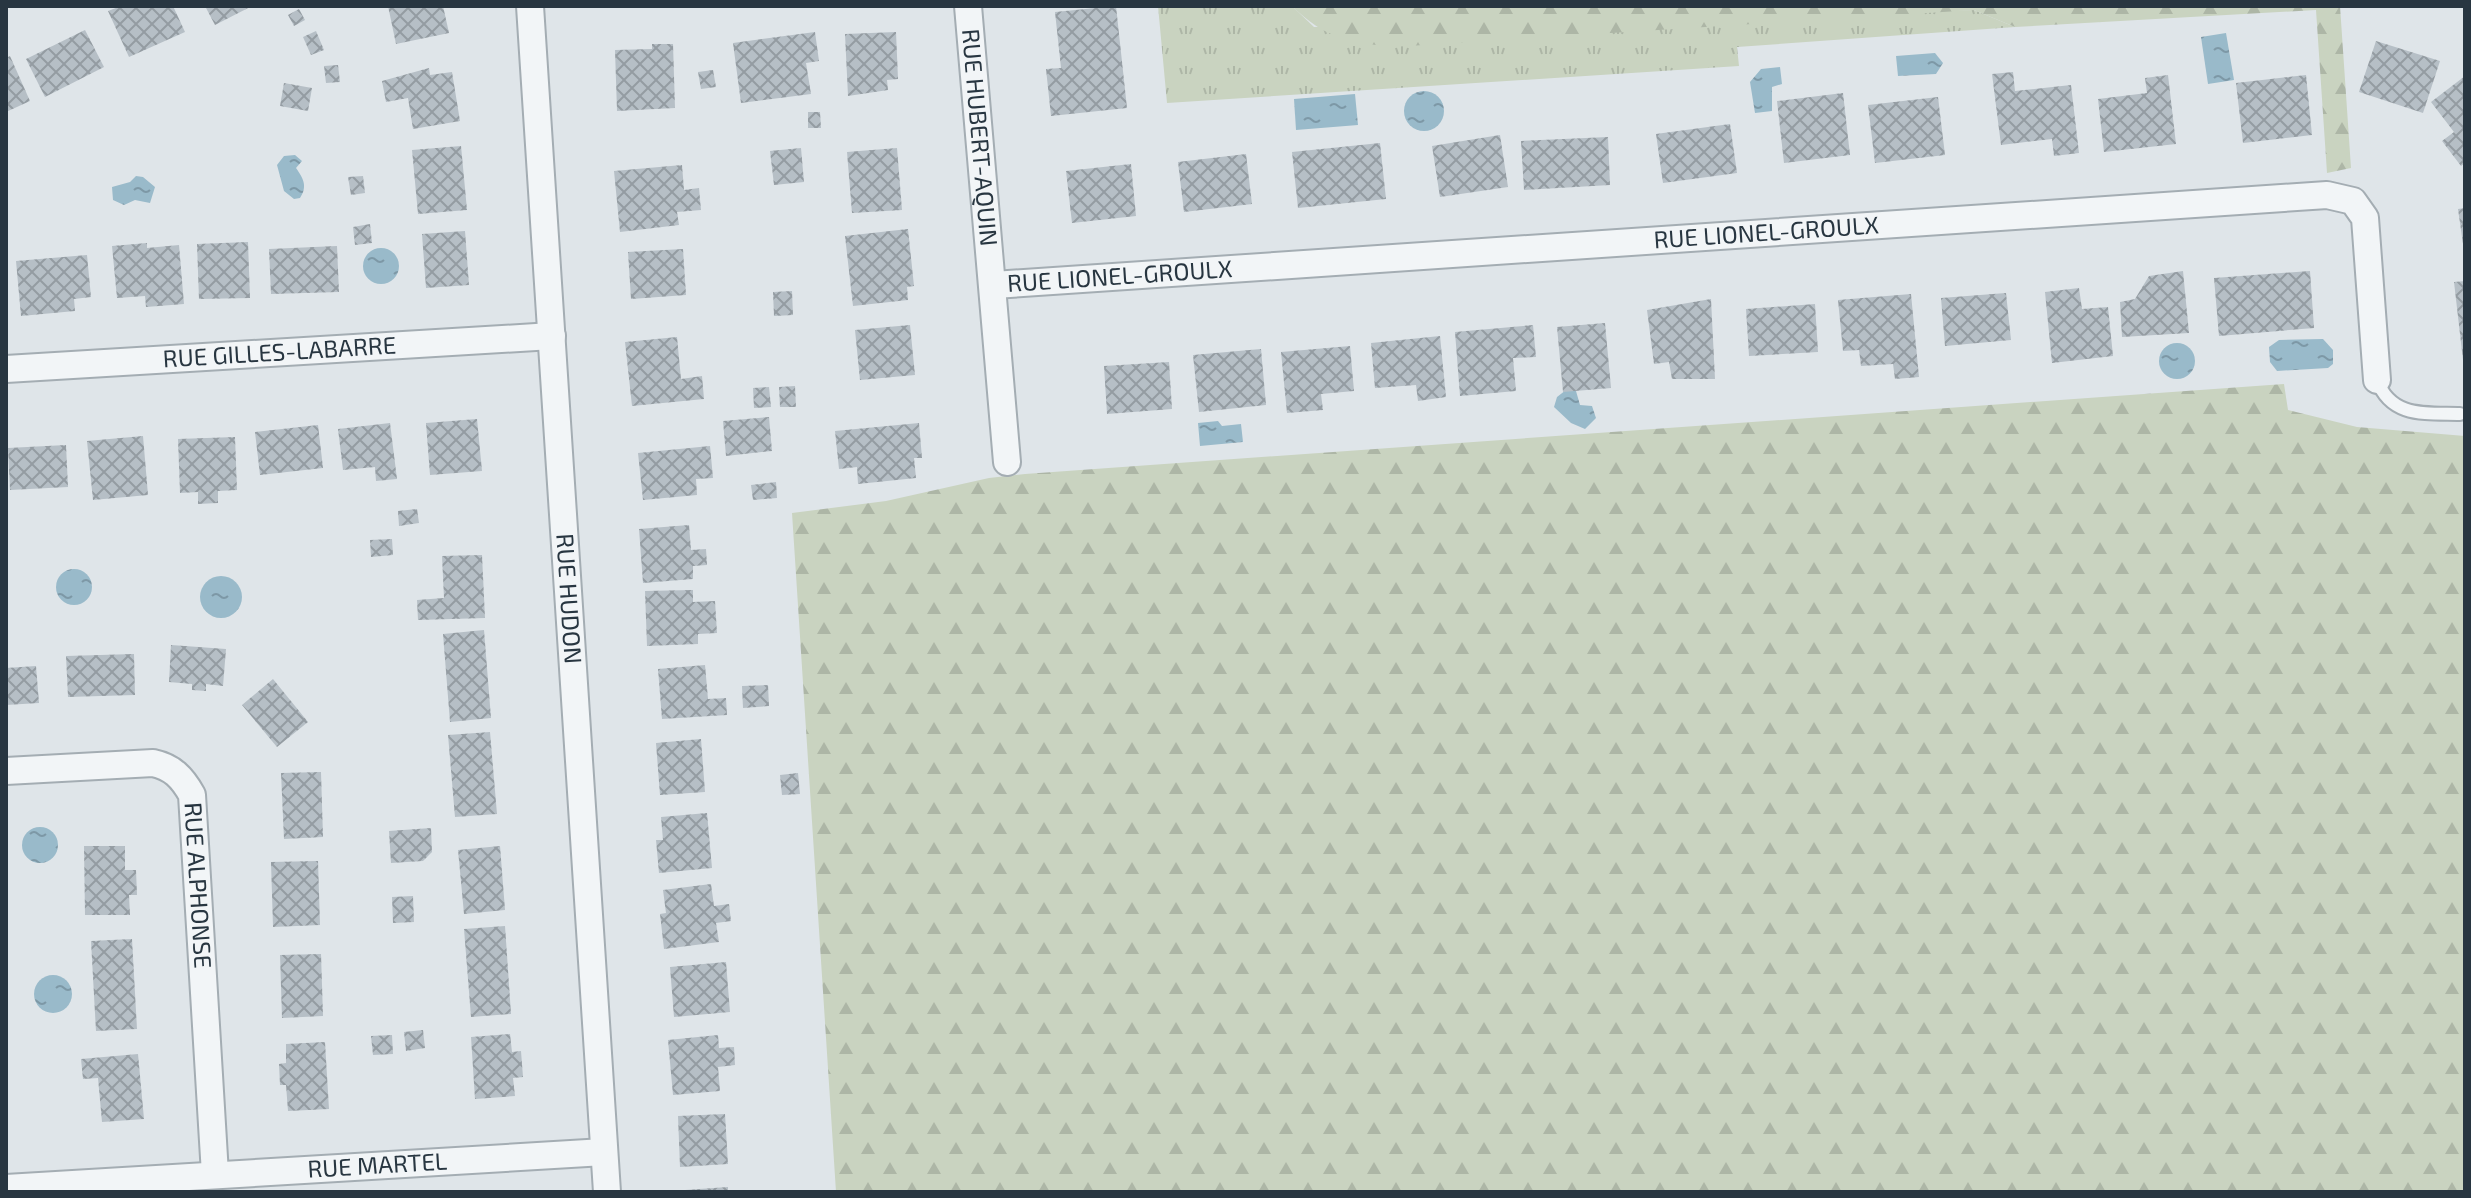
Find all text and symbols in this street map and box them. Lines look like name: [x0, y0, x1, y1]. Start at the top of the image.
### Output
street label: RUE HUBERT-AQUIN: [957, 27, 1004, 247]
street label: RUE LIONEL-GROULX: [1653, 209, 1880, 253]
street label: RUE LIONEL-GROULX: [1006, 253, 1233, 297]
street label: RUE GILLES-LABARRE: [162, 329, 397, 372]
street label: RUE HUDON: [551, 533, 589, 665]
street label: RUE ALPHONSE: [179, 801, 218, 969]
street label: RUE MARTEL: [307, 1145, 448, 1183]

